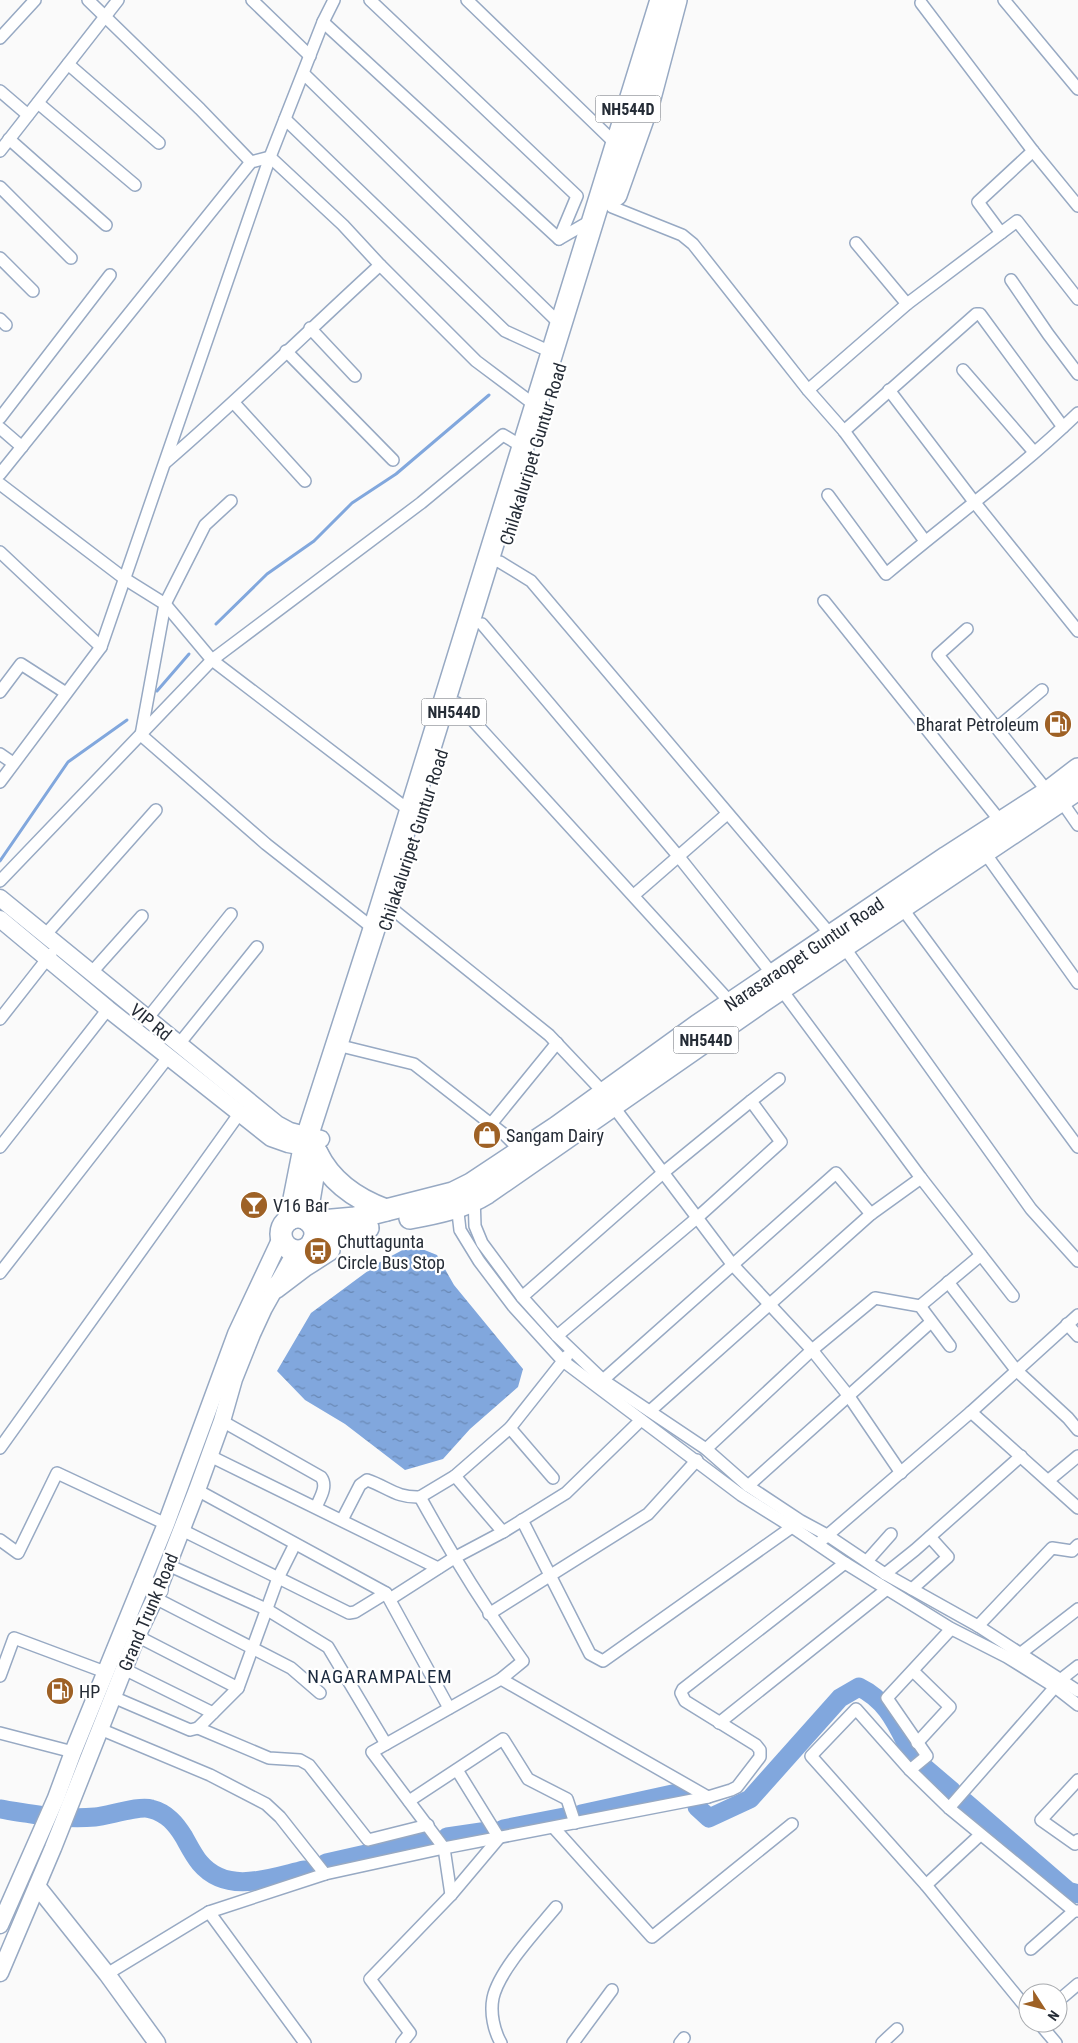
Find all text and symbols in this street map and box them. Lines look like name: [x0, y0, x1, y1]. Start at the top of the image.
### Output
road number: NH544D: [596, 96, 660, 122]
street label: Chilakaluripet Guntur Road: [495, 360, 571, 548]
road number: NH544D: [422, 699, 486, 726]
fuel station icon: Bharat Petroleum: [1043, 709, 1073, 739]
place label: Bharat Petroleum: [916, 714, 1039, 735]
street label: Chilakaluripet Guntur Road: [374, 747, 452, 933]
street label: Narasaraopet Guntur Road: [720, 893, 888, 1015]
street label: VIP Rd: [126, 999, 176, 1045]
road number: NH544D: [674, 1026, 738, 1054]
shop icon: Sangam Dairy: [472, 1120, 502, 1150]
place label: Sangam Dairy: [506, 1125, 605, 1146]
bar icon: V16 Bar: [239, 1190, 269, 1220]
place label: V16 Bar: [273, 1195, 329, 1216]
place label: Chuttagunta Circle Bus Stop: [337, 1231, 445, 1273]
bus stop icon: Chuttagunta Circle Bus Stop: [303, 1236, 333, 1266]
street label: Grand Trunk Road: [114, 1550, 182, 1674]
district label: NAGARAMPALEM: [307, 1665, 453, 1688]
fuel station icon: HP: [45, 1676, 75, 1706]
place label: HP: [79, 1681, 100, 1702]
north arrow: [1018, 1983, 1068, 2033]
text: N: [1045, 2007, 1063, 2024]

